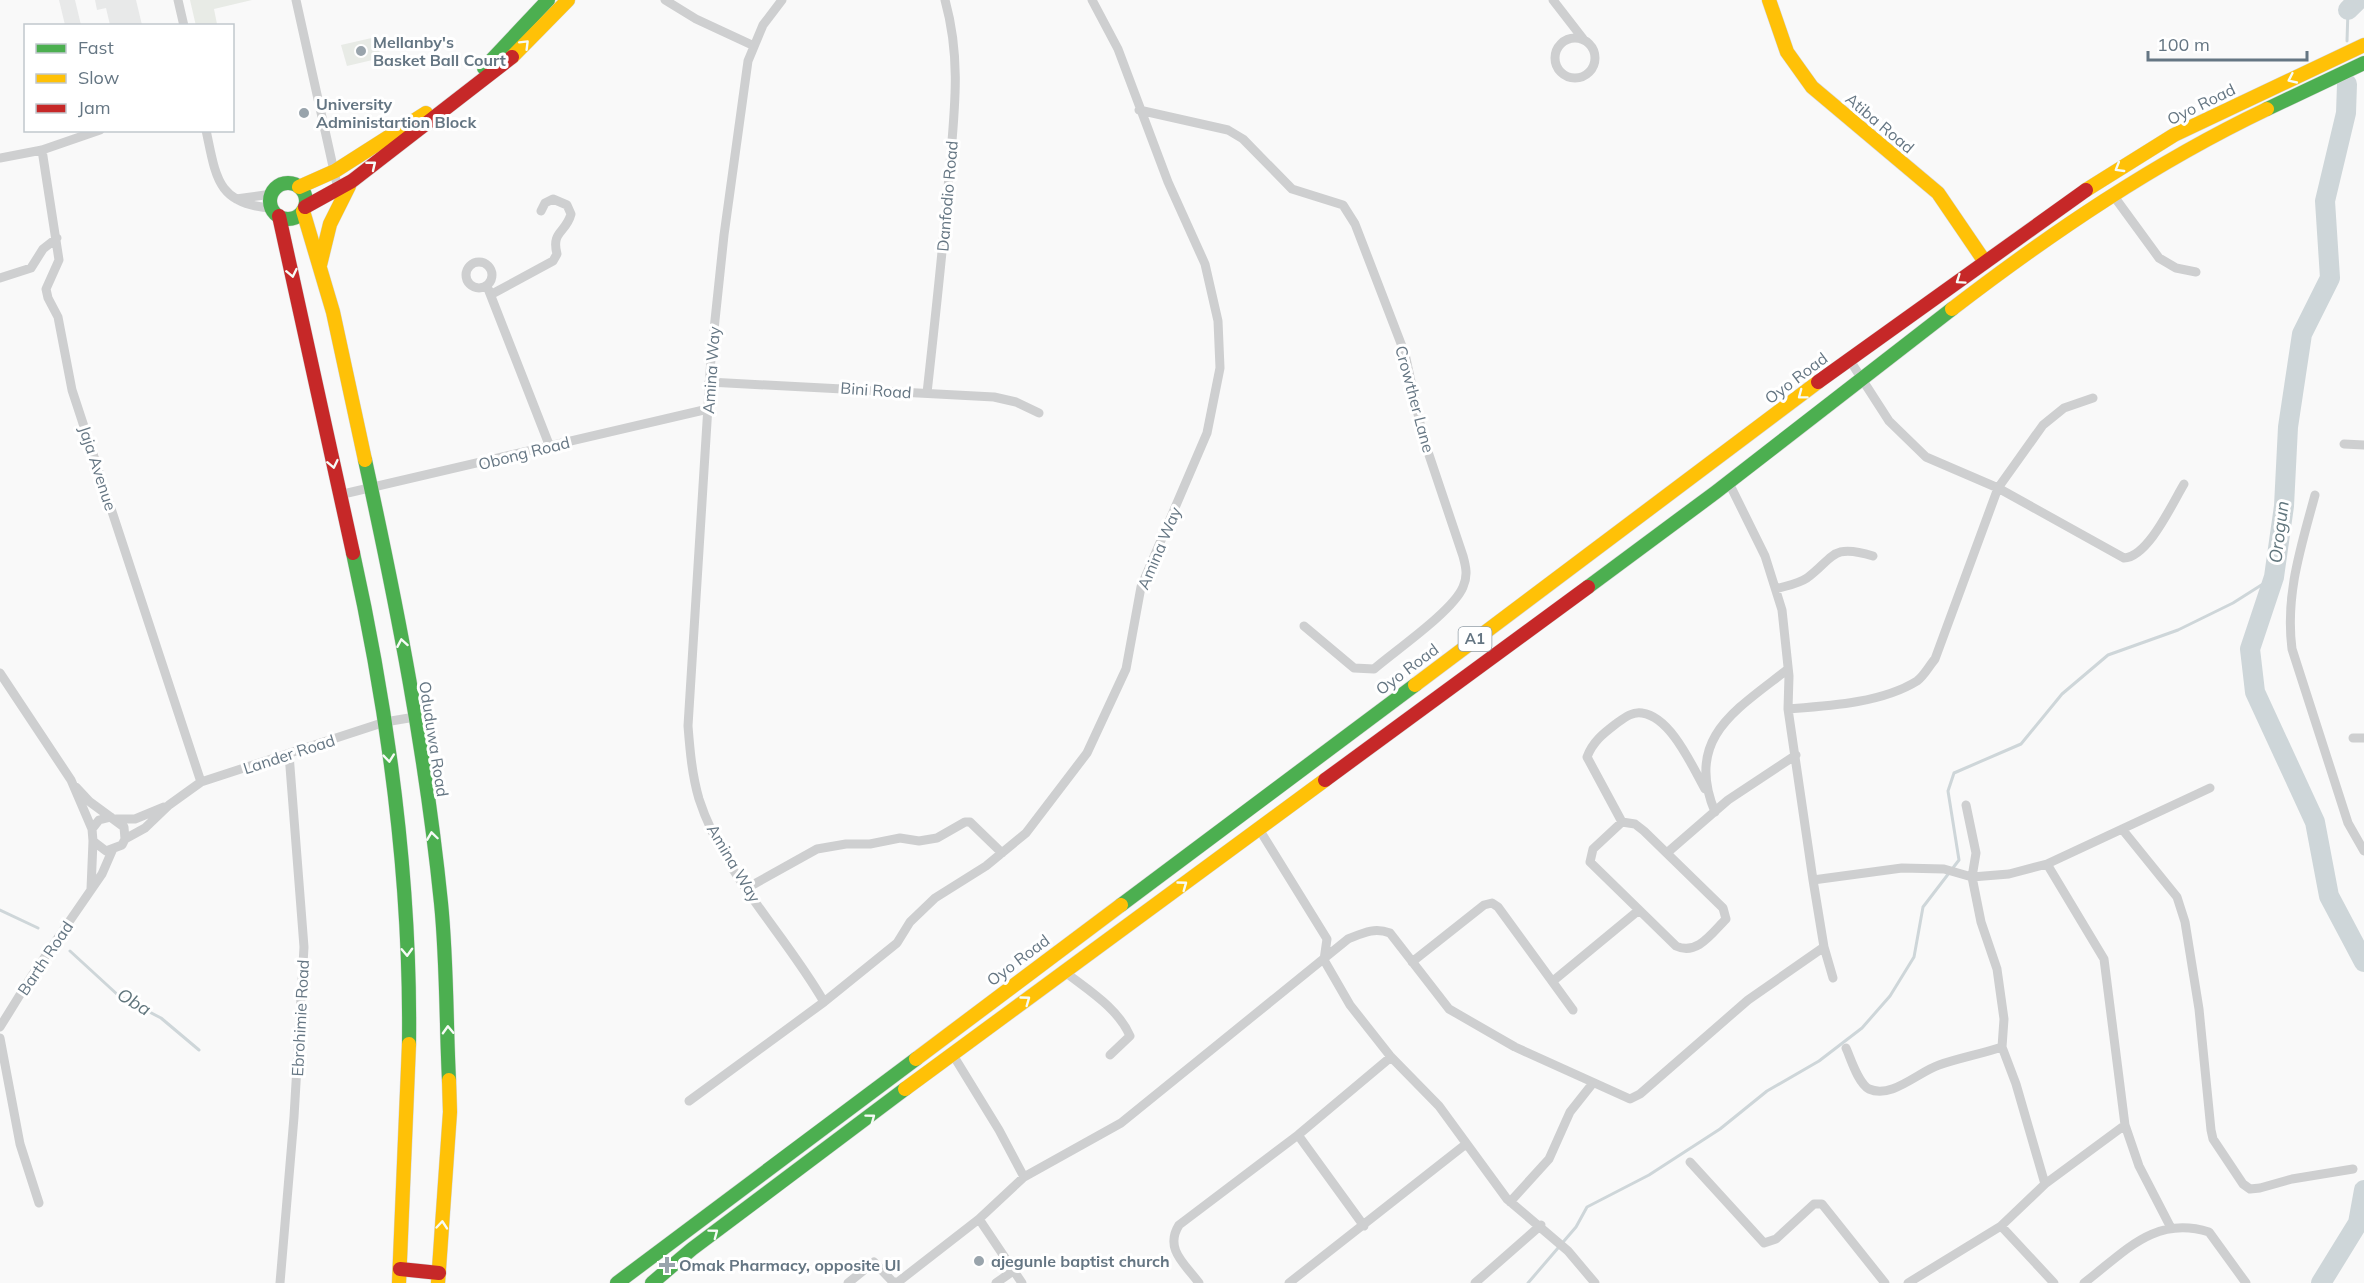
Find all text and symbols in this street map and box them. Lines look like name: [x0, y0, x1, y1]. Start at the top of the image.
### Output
legend: [24, 24, 234, 132]
scale bar: [2148, 24, 2307, 62]
place label: Mellanby's Basket Ball Court: [373, 32, 506, 70]
text: 100 m: [2157, 33, 2210, 56]
text: Fast: [78, 36, 114, 59]
one-way arrow: [517, 40, 528, 51]
marker: Mellanby's Basket Ball Court: [354, 44, 368, 58]
text: Slow: [78, 66, 120, 89]
one-way arrow: [2288, 72, 2299, 84]
street label: Oyo Road: [2164, 79, 2238, 129]
street label: Atiba Road: [1842, 88, 1918, 158]
place label: University Administartion Block: [316, 94, 477, 132]
text: Jam: [78, 96, 111, 119]
marker: University Administartion Block: [297, 106, 311, 120]
street label: Danfodio Road: [932, 140, 962, 252]
one-way arrow: [2115, 161, 2125, 172]
one-way arrow: [365, 162, 376, 173]
one-way arrow: [284, 268, 297, 278]
one-way arrow: [1955, 273, 1966, 284]
street label: Amina Way: [698, 325, 724, 414]
street label: Crowther Lane: [1391, 343, 1439, 455]
street label: Oyo Road: [1761, 348, 1831, 408]
street label: Bini Road: [840, 378, 912, 402]
one-way arrow: [1797, 387, 1808, 398]
street label: Jaja Avenue: [75, 423, 121, 513]
street label: Obong Road: [476, 432, 572, 474]
one-way arrow: [325, 458, 338, 468]
water label: Orogun: [2263, 500, 2294, 564]
street label: Amina Way: [1133, 503, 1186, 592]
road number: A1: [1458, 627, 1492, 651]
one-way arrow: [396, 639, 409, 649]
street label: Oyo Road: [1372, 639, 1442, 699]
street label: Oduduwa Road: [415, 680, 453, 798]
street label: Lander Road: [241, 730, 337, 778]
one-way arrow: [382, 753, 395, 763]
street label: Amina Way: [703, 820, 765, 906]
one-way arrow: [427, 831, 439, 840]
one-way arrow: [1177, 881, 1188, 892]
street label: Barth Road: [13, 917, 77, 999]
street label: Oyo Road: [983, 930, 1053, 990]
one-way arrow: [400, 948, 413, 957]
street label: Ebrohimie Road: [287, 959, 313, 1077]
water label: Oba: [113, 983, 156, 1021]
one-way arrow: [1020, 996, 1031, 1007]
one-way arrow: [442, 1025, 455, 1034]
one-way arrow: [864, 1114, 875, 1125]
one-way arrow: [436, 1220, 449, 1229]
one-way arrow: [707, 1230, 718, 1241]
place label: ajegunle baptist church: [991, 1251, 1170, 1271]
marker: ajegunle baptist church: [972, 1254, 986, 1268]
place label: Omak Pharmacy, opposite UI: [679, 1255, 901, 1275]
marker: Omak Pharmacy, opposite UI: [660, 1258, 674, 1272]

